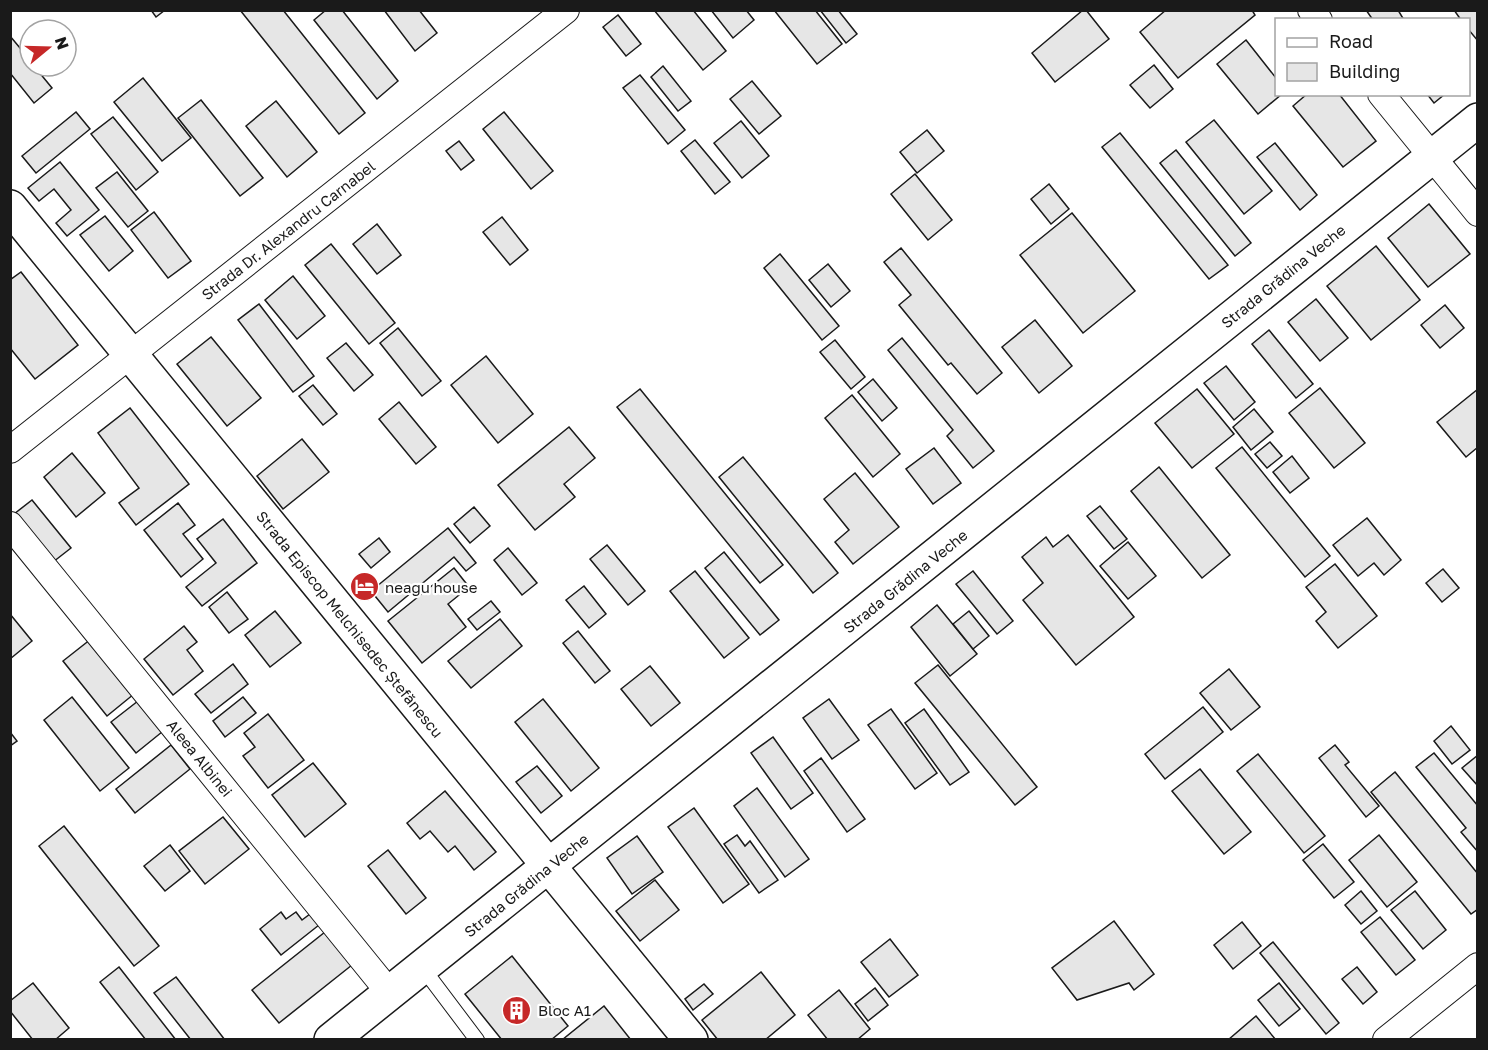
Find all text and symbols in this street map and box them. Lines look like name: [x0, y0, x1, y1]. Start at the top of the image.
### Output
north arrow: [18, 18, 78, 78]
legend: [1275, 18, 1470, 96]
text: Road: [1329, 30, 1373, 52]
text: N: [51, 34, 74, 52]
text: Building: [1329, 60, 1400, 82]
street label: Strada Dr. Alexandru Carnabel: [198, 157, 378, 303]
street label: Strada Grădina Veche: [1217, 220, 1349, 332]
street label: Strada Episcop Melchisedec Ștefănescu: [253, 507, 447, 741]
street label: Strada Grădina Veche: [839, 525, 971, 637]
hotel icon: neagu house: [348, 571, 380, 603]
place label: neagu house: [385, 578, 478, 596]
street label: Aleea Albinei: [163, 716, 237, 800]
street label: Strada Grădina Veche: [460, 829, 592, 941]
building icon: Bloc A1: [501, 994, 533, 1026]
place label: Bloc A1: [538, 1001, 591, 1019]

